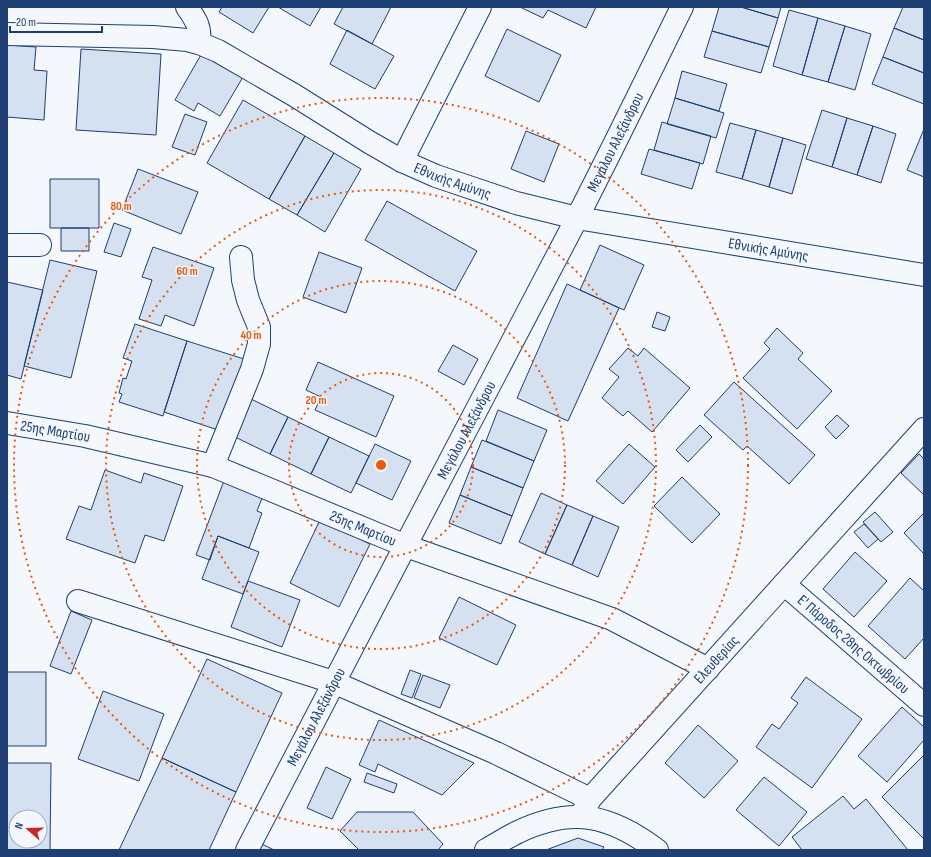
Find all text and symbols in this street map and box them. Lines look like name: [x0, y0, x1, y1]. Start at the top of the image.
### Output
scale bar: [10, 8, 102, 34]
text: 20 m: [16, 15, 36, 30]
street label: Μεγάλου Αλεξάνδρου: [583, 90, 648, 195]
street label: Εθνικής Αμύνης: [411, 158, 494, 204]
text: 80 m: [110, 199, 132, 214]
street label: Εθνικής Αμύνης: [727, 234, 810, 266]
text: 60 m: [176, 264, 198, 279]
text: 40 m: [240, 328, 262, 343]
street label: Μεγάλου Αλεξάνδρου: [433, 378, 500, 483]
text: 20 m: [306, 393, 326, 408]
street label: 25ης Μαρτίου: [19, 416, 92, 447]
centre of rings: [374, 458, 388, 472]
street label: 25ης Μαρτίου: [327, 506, 399, 551]
street label: Ε' Πάροδος 28ης Οκτωβρίου: [793, 591, 913, 698]
street label: Ελευθερίας: [690, 631, 743, 688]
street label: Μεγάλου Αλεξάνδρου: [283, 665, 350, 769]
north arrow: [8, 809, 48, 849]
text: N: [12, 821, 26, 831]

